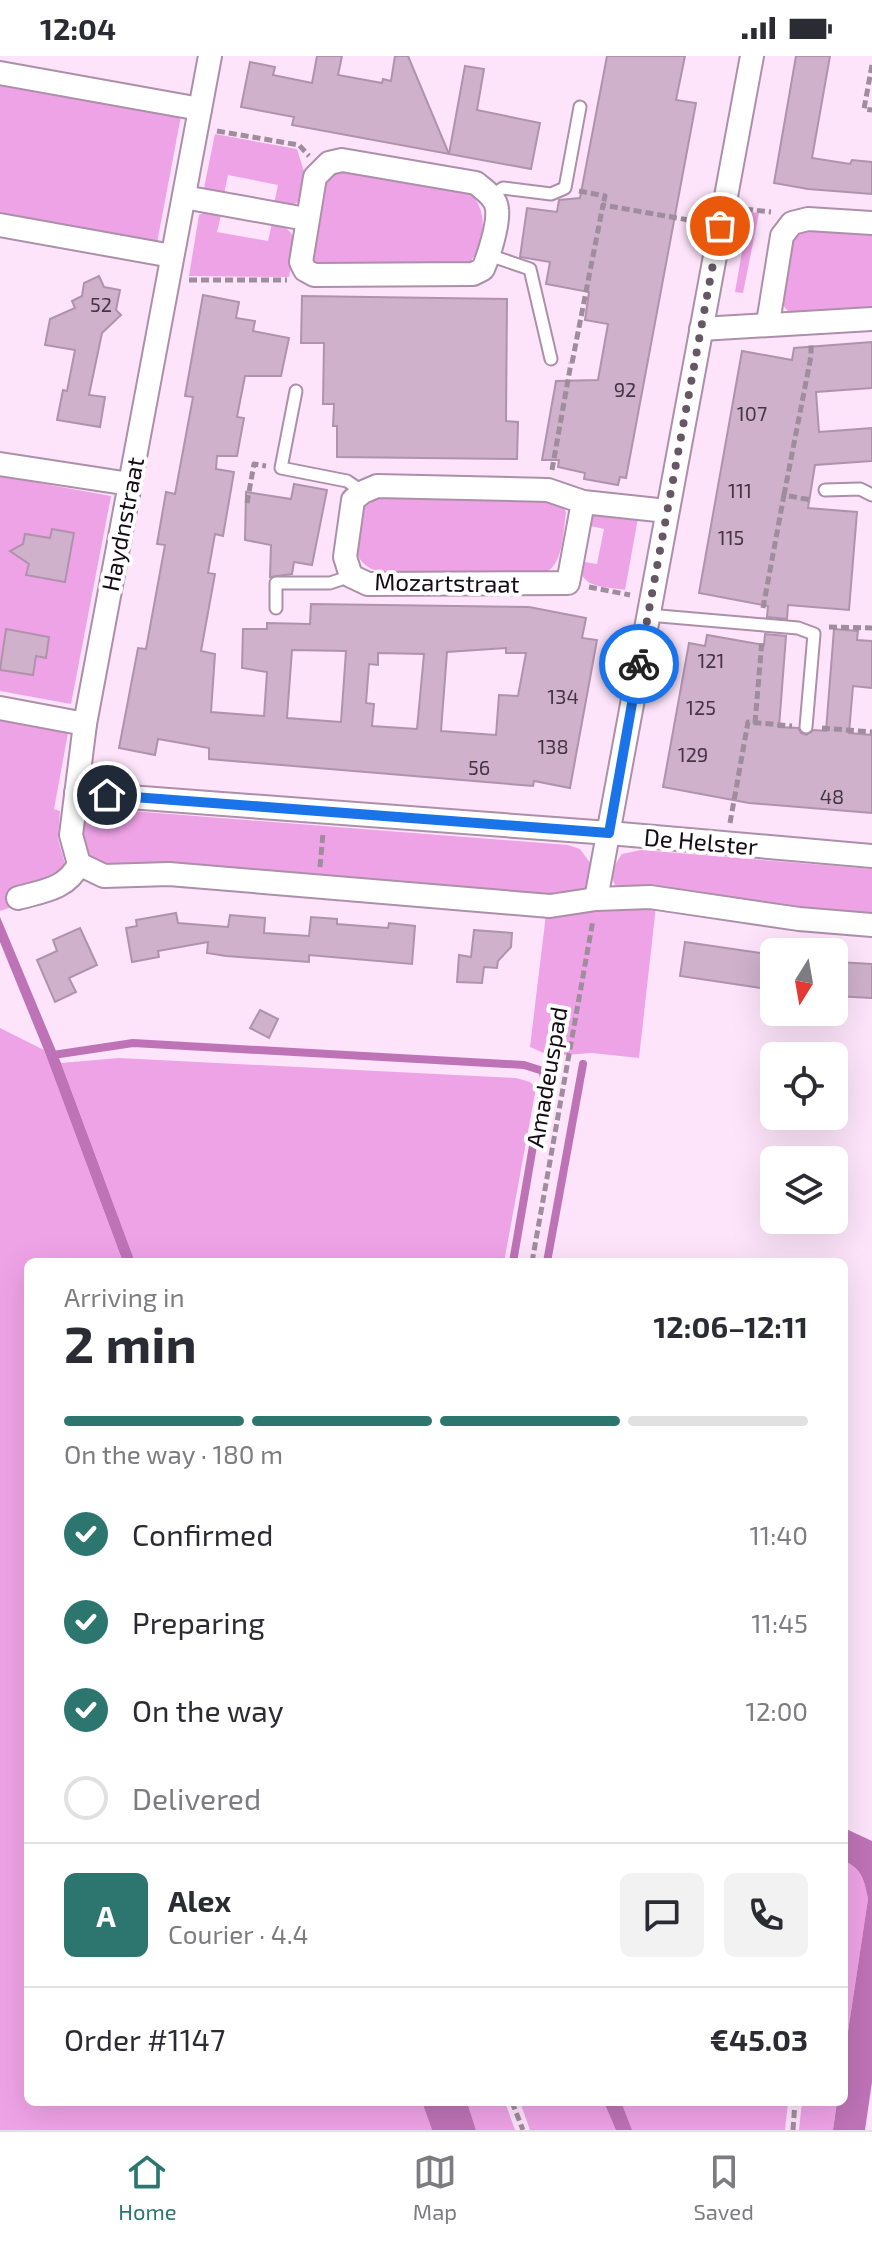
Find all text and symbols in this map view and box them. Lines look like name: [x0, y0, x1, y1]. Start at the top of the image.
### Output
text: 12:04: [40, 10, 116, 46]
pin: [686, 192, 754, 260]
icon: bag: [698, 204, 742, 248]
house number: 52: [90, 292, 112, 316]
house number: 92: [614, 377, 636, 401]
house number: 107: [737, 401, 767, 425]
street label: Haydnstraat: [95, 455, 149, 593]
house number: 111: [728, 478, 752, 502]
house number: 115: [718, 525, 744, 549]
street label: Mozartstraat: [374, 566, 520, 598]
courier: [599, 624, 679, 704]
icon: bike: [617, 642, 661, 686]
house number: 121: [697, 648, 725, 672]
house number: 134: [547, 684, 579, 708]
house number: 125: [686, 695, 716, 719]
house number: 138: [537, 734, 569, 758]
house number: 129: [678, 742, 708, 766]
house number: 56: [468, 755, 490, 779]
pin: [73, 761, 141, 829]
icon: home: [85, 773, 129, 817]
house number: 48: [820, 784, 844, 808]
street label: De Helster: [643, 822, 759, 860]
north arrow: [760, 938, 848, 1026]
map controls: [760, 938, 848, 1234]
street label: Amadeuspad: [519, 1004, 573, 1150]
button: locate: [760, 1042, 848, 1130]
button: layers: [760, 1146, 848, 1234]
text: Arriving in: [64, 1281, 185, 1312]
text: 12:06–12:11: [653, 1308, 808, 1344]
text: 2 min: [64, 1311, 197, 1373]
text: On the way · 180 m: [64, 1438, 283, 1469]
icon: check: [64, 1512, 108, 1556]
text: Confirmed: [132, 1516, 273, 1552]
text: 11:40: [749, 1519, 808, 1550]
icon: check: [64, 1600, 108, 1644]
text: Preparing: [132, 1604, 265, 1640]
text: 11:45: [751, 1607, 808, 1638]
icon: check: [64, 1688, 108, 1732]
text: On the way: [132, 1692, 284, 1728]
text: 12:00: [746, 1695, 808, 1726]
text: Delivered: [132, 1780, 261, 1816]
button: chat: [620, 1873, 704, 1957]
button: phone: [724, 1873, 808, 1957]
text: Alex: [168, 1882, 231, 1918]
text: A: [96, 1897, 116, 1933]
text: Courier · 4.4: [168, 1918, 309, 1949]
text: Order #1147: [64, 2021, 225, 2057]
text: €45.03: [710, 2021, 808, 2057]
tab: Home: [118, 2150, 176, 2224]
tab: Map: [413, 2150, 457, 2224]
tab: Saved: [693, 2150, 754, 2224]

